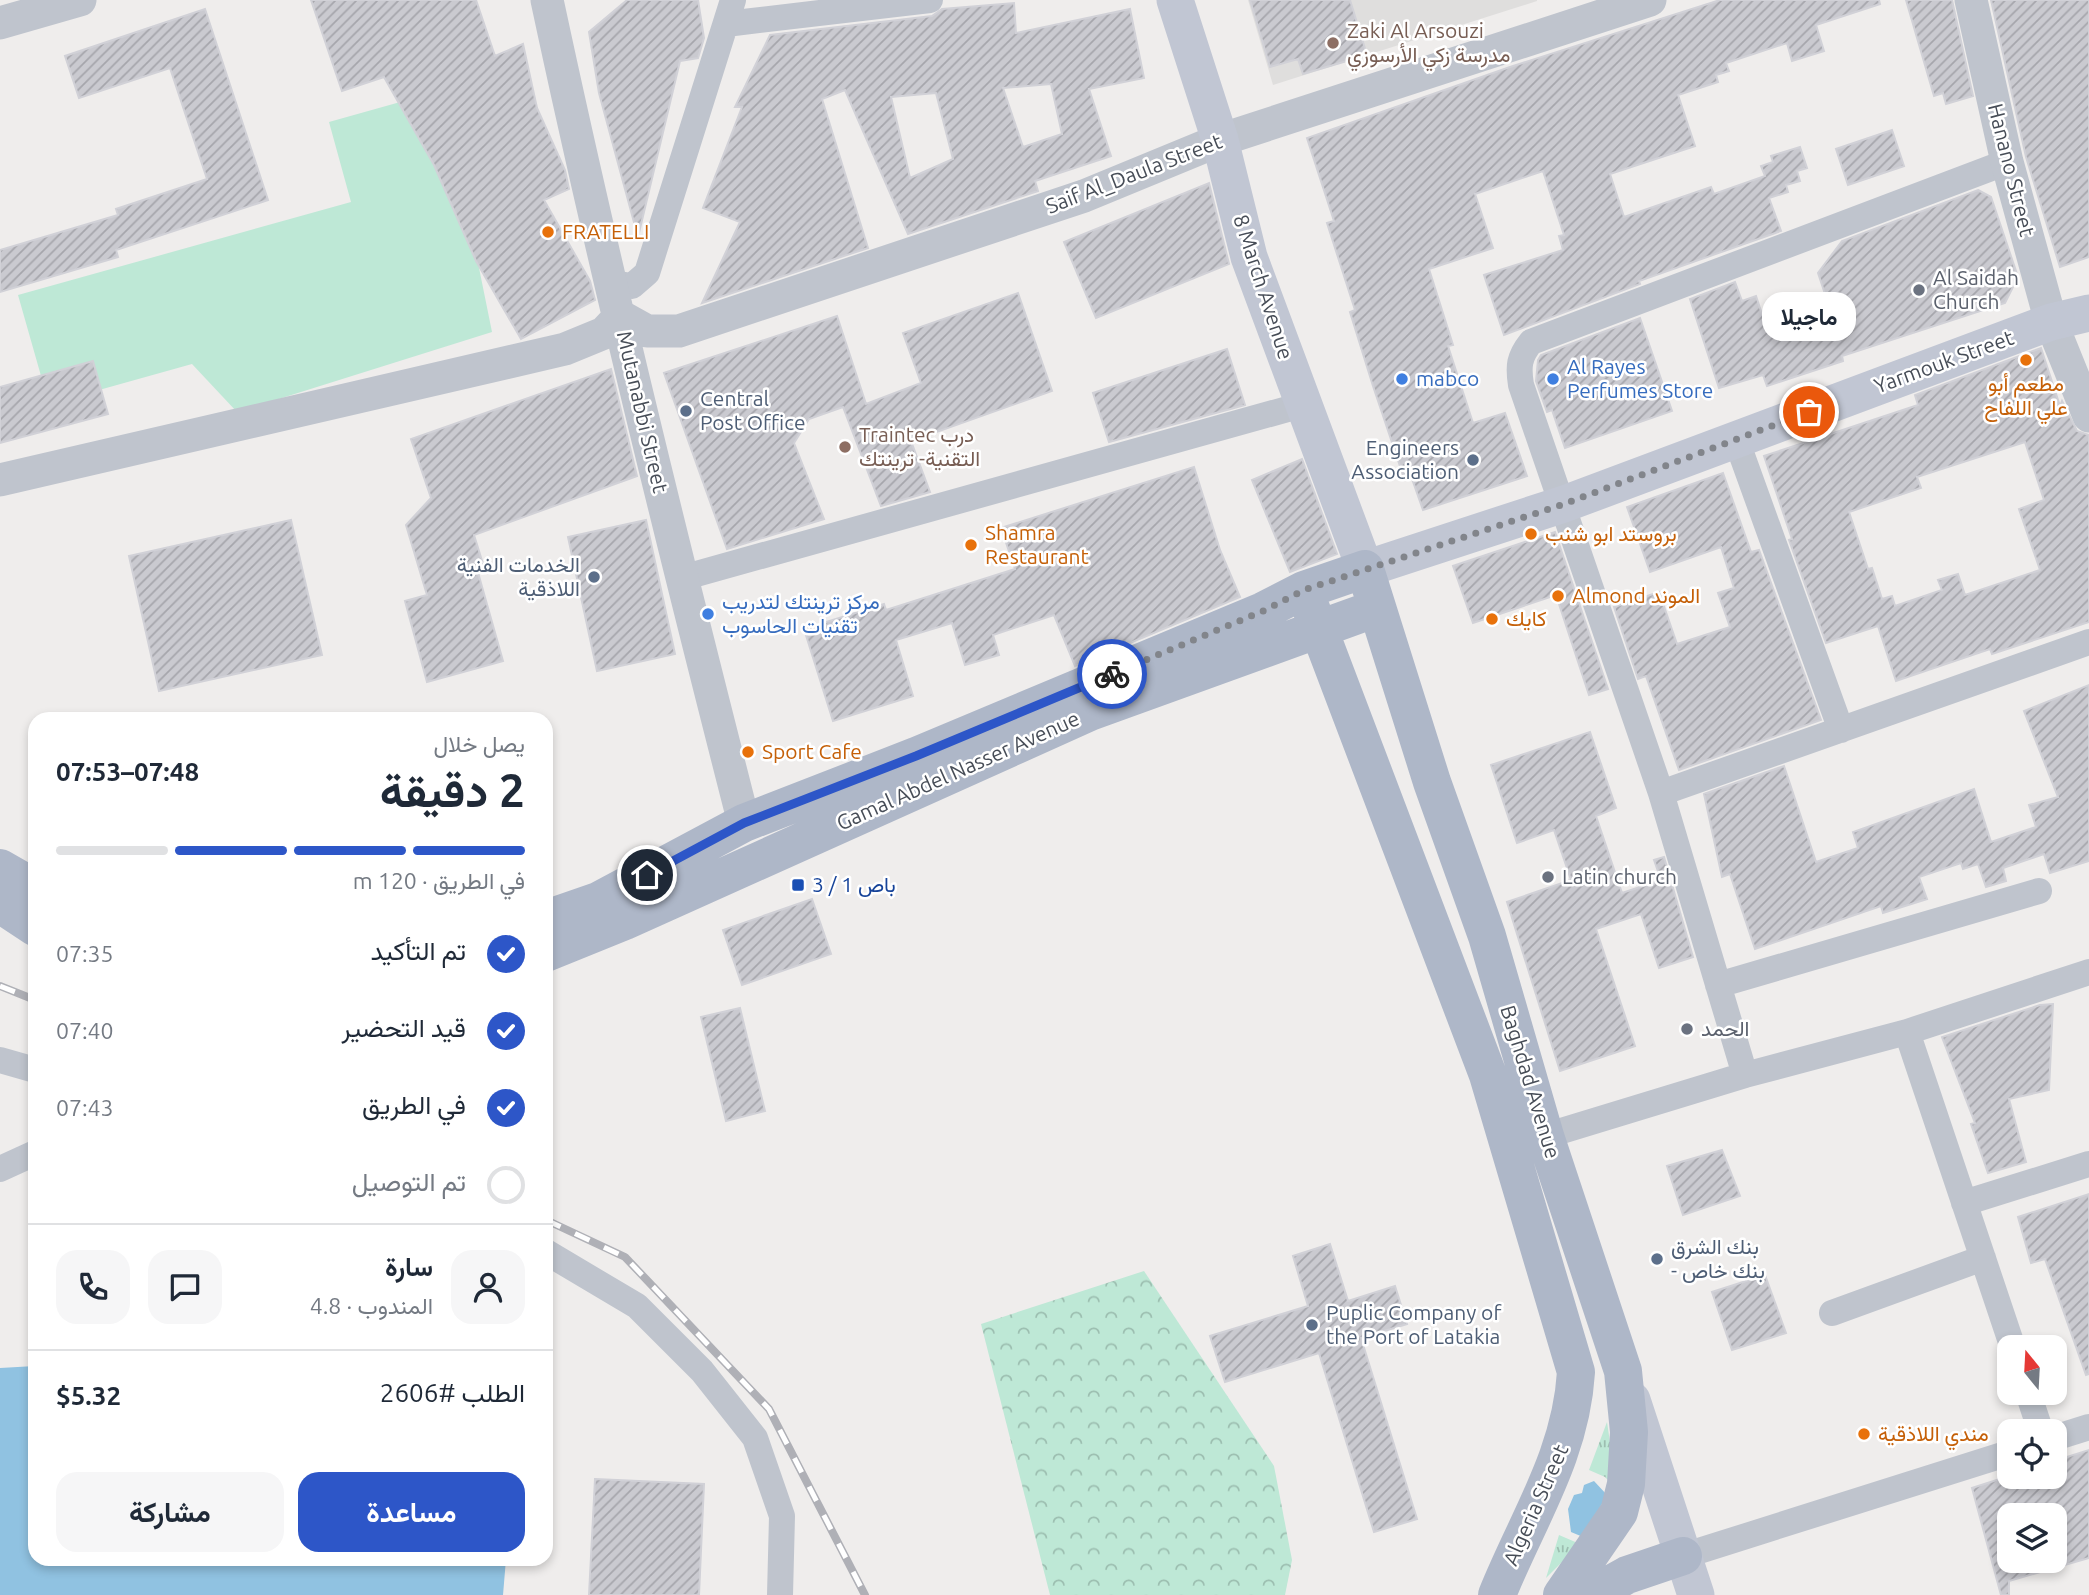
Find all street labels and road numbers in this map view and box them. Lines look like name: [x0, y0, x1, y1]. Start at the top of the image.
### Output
street label: Hanano Street: [1984, 101, 2040, 239]
street label: Saif Al_Daula Street: [1042, 128, 1225, 219]
street label: 8 March Avenue: [1229, 211, 1299, 362]
street label: Yarmouk Street: [1871, 325, 2017, 397]
street label: Mutanabbi Street: [613, 329, 673, 495]
street label: Gamal Abdel Nasser Avenue: [832, 706, 1083, 835]
street label: Baghdad Avenue: [1496, 1002, 1566, 1161]
street label: Algeria Street: [1498, 1440, 1573, 1569]

